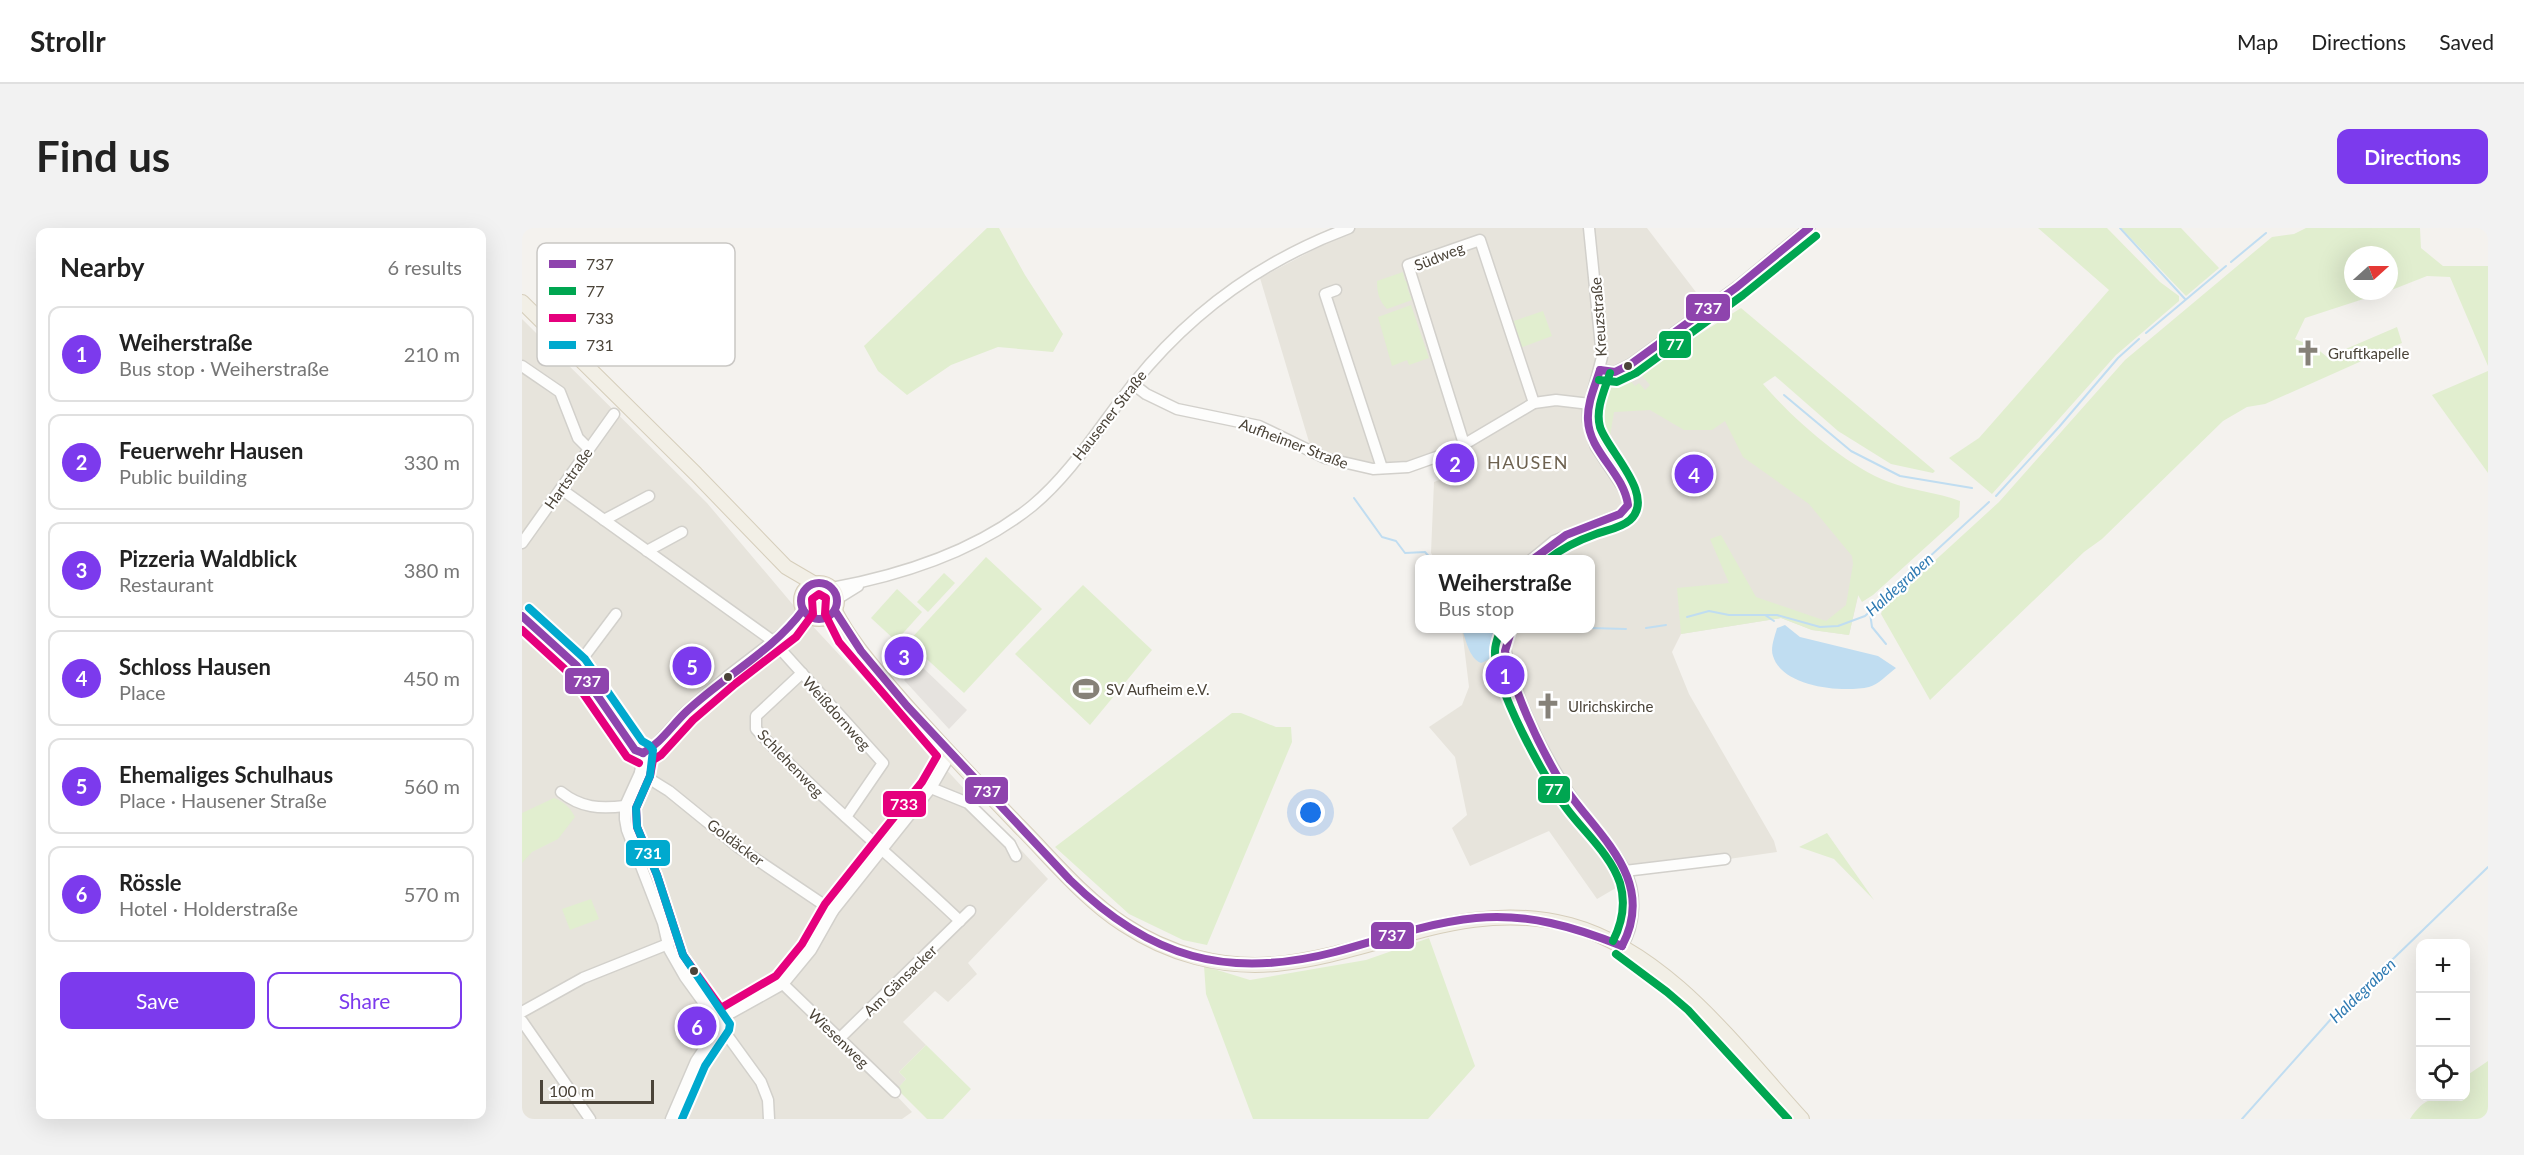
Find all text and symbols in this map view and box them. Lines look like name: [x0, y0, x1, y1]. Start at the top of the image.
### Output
text: Strollr: [30, 24, 106, 58]
text: Map: [2237, 29, 2278, 54]
text: Directions: [2311, 29, 2406, 54]
text: Saved: [2439, 29, 2494, 54]
button: Directions: [2337, 129, 2488, 184]
text: Find us: [36, 131, 170, 181]
street label: Südweg: [1411, 238, 1467, 274]
legend: [537, 243, 735, 366]
north arrow: [2344, 246, 2398, 300]
text: Nearby: [60, 251, 145, 283]
text: 737: [586, 254, 614, 273]
text: 6 results: [387, 255, 462, 279]
street label: Kreuzstraße: [1586, 277, 1610, 357]
text: 77: [586, 281, 605, 300]
line badge: 737: [1685, 293, 1731, 322]
text: 737: [1694, 298, 1722, 317]
text: 733: [586, 308, 614, 327]
text: Weiherstraße: [119, 329, 253, 356]
line badge: 77: [1658, 330, 1692, 359]
text: 77: [1666, 334, 1684, 353]
text: 731: [586, 335, 614, 354]
church icon: Gruftkapelle: [2293, 338, 2323, 368]
text: 1: [76, 342, 87, 366]
text: 210 m: [404, 342, 460, 366]
place label: Gruftkapelle: [2328, 344, 2409, 362]
text: Bus stop · Weiherstraße: [119, 356, 329, 380]
unlabelled marker: [1622, 360, 1634, 372]
street label: Hausener Straße: [1068, 366, 1150, 464]
street label: Aufheimer Straße: [1237, 414, 1351, 472]
text: Feuerwehr Hausen: [119, 437, 303, 464]
pin: 2: [1436, 440, 1474, 486]
street label: Hartstraße: [540, 444, 596, 512]
text: 2: [76, 450, 87, 474]
text: 330 m: [404, 450, 460, 474]
district label: HAUSEN: [1487, 451, 1569, 473]
pin: 4: [1674, 452, 1714, 496]
text: Public building: [119, 464, 247, 488]
text: Pizzeria Waldblick: [119, 545, 297, 572]
water label: Haldegraben: [1861, 549, 1937, 619]
popup: [1415, 555, 1595, 633]
text: 3: [76, 558, 87, 582]
text: 380 m: [404, 558, 460, 582]
text: Weiherstraße: [1438, 569, 1572, 596]
text: Restaurant: [119, 572, 214, 596]
text: Bus stop: [1438, 596, 1514, 620]
pin: 3: [884, 634, 923, 678]
pin: 5: [672, 644, 712, 688]
pin: 1: [1486, 652, 1524, 698]
text: Schloss Hausen: [119, 653, 271, 680]
text: 4: [76, 666, 87, 690]
text: 450 m: [404, 666, 460, 690]
line badge: 737: [564, 667, 610, 695]
text: 737: [573, 671, 601, 690]
unlabelled marker: [722, 671, 734, 683]
street label: Weißdornweg: [799, 672, 875, 754]
sports icon: SV Aufheim e.V.: [1071, 674, 1101, 704]
text: Place: [119, 680, 166, 704]
place label: SV Aufheim e.V.: [1106, 680, 1210, 698]
church icon: Ulrichskirche: [1533, 691, 1563, 721]
place label: Ulrichskirche: [1568, 697, 1653, 715]
street label: Schlehenweg: [754, 725, 828, 801]
text: Ehemaliges Schulhaus: [119, 761, 333, 788]
text: 5: [76, 774, 87, 798]
text: 560 m: [404, 774, 460, 798]
line badge: 77: [1537, 775, 1571, 804]
line badge: 737: [964, 776, 1009, 805]
text: 77: [1545, 779, 1563, 798]
text: 737: [973, 781, 1001, 800]
text: Place · Hausener Straße: [119, 788, 327, 812]
line badge: 733: [882, 790, 927, 818]
text: 733: [890, 794, 918, 813]
your location: [1296, 798, 1325, 827]
street label: Goldäcker: [704, 815, 768, 870]
line badge: 731: [625, 839, 671, 867]
text: 731: [634, 843, 662, 862]
text: Rössle: [119, 869, 182, 896]
text: 6: [76, 882, 87, 906]
text: 570 m: [404, 882, 460, 906]
text: Hotel · Holderstraße: [119, 896, 298, 920]
line badge: 737: [1370, 921, 1415, 950]
text: 737: [1378, 925, 1406, 944]
map controls: [2416, 939, 2470, 1101]
button: +: [2416, 939, 2470, 993]
street label: Am Gänsacker: [860, 940, 941, 1019]
water label: Haldegraben: [2325, 954, 2399, 1026]
unlabelled marker: [688, 965, 700, 977]
button: Save: [60, 972, 255, 1029]
button: Share: [267, 972, 462, 1029]
button: −: [2416, 993, 2470, 1047]
pin: 6: [678, 1004, 717, 1048]
street label: Wiesenweg: [805, 1005, 873, 1071]
button: locate: [2416, 1047, 2470, 1101]
scale bar: [540, 1077, 654, 1104]
text: 100 m: [549, 1081, 594, 1100]

